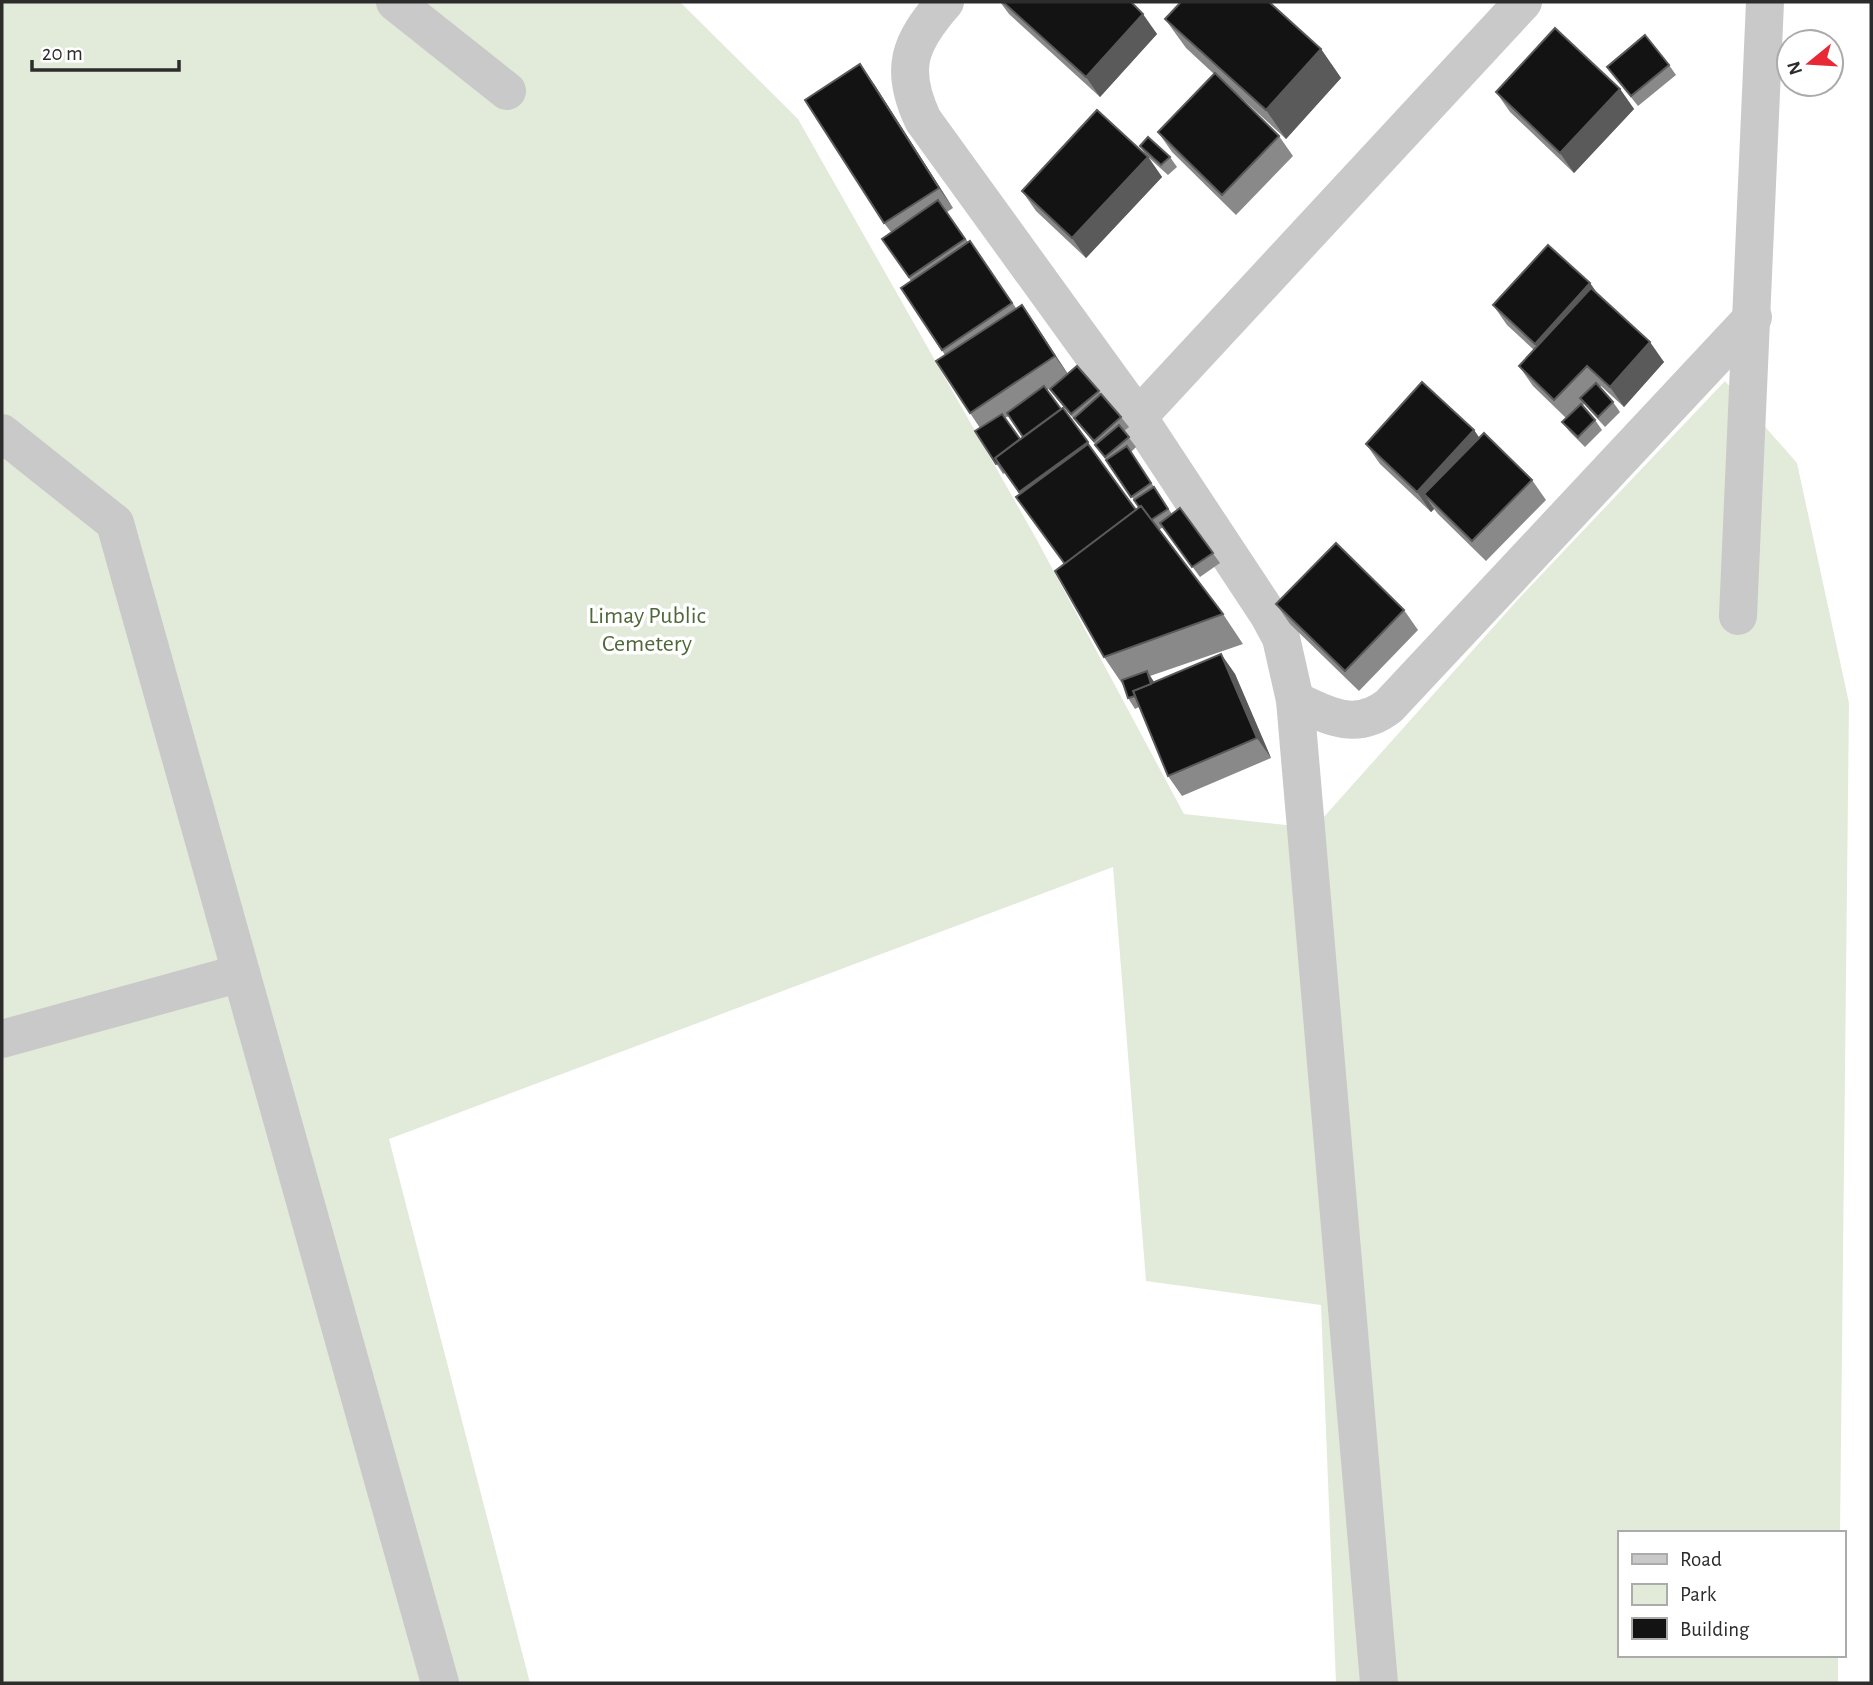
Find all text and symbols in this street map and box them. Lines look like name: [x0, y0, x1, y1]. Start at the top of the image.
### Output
scale bar: [32, 28, 178, 72]
north arrow: [1775, 28, 1845, 98]
text: 20 m: [42, 43, 83, 64]
text: N: [1784, 59, 1806, 77]
park label: Limay Public Cemetery: [588, 604, 706, 656]
legend: [1618, 1531, 1845, 1657]
text: Road: [1680, 1549, 1722, 1570]
text: Park: [1680, 1584, 1717, 1605]
text: Building: [1680, 1619, 1750, 1640]

